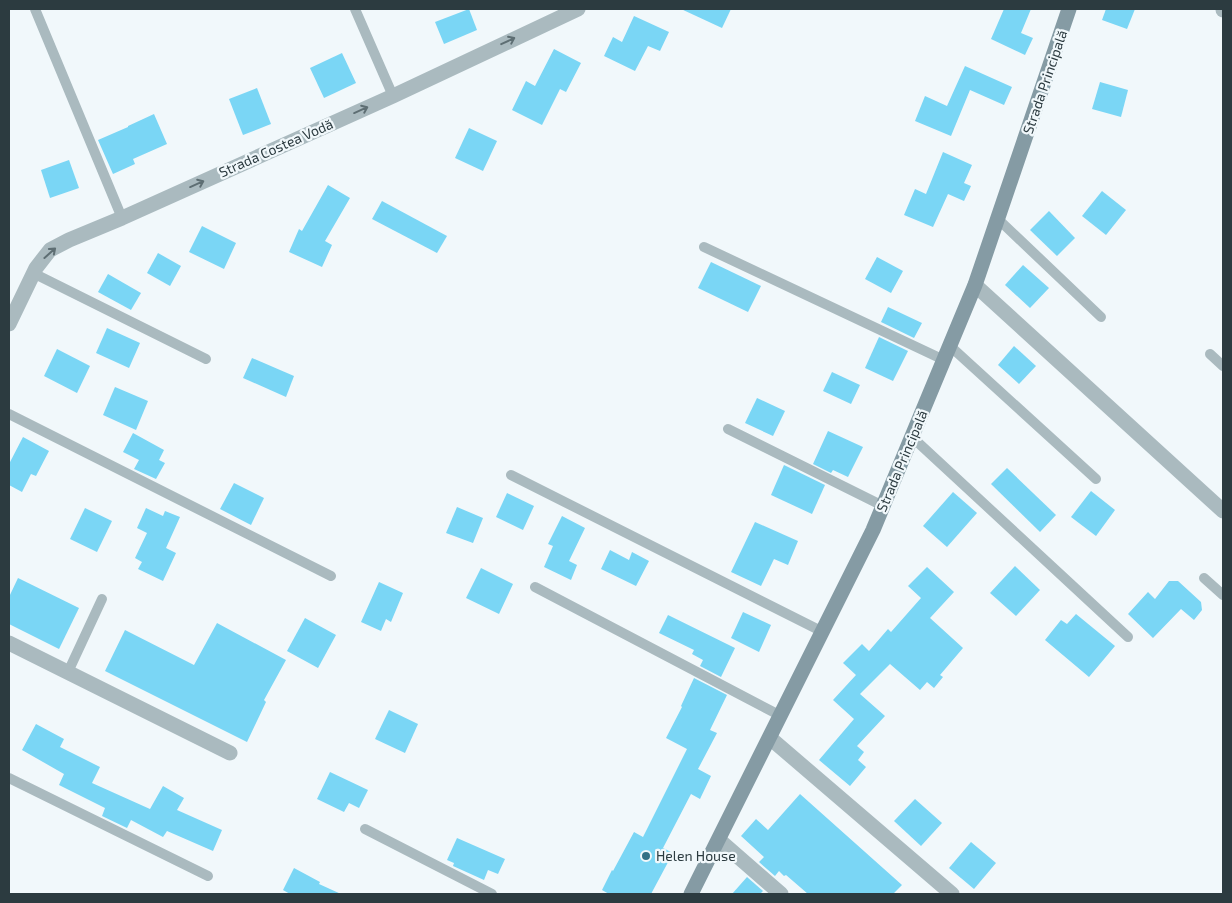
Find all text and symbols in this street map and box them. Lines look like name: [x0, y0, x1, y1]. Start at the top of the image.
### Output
street label: Strada Principală: [1019, 28, 1070, 136]
one-way arrow: [500, 36, 515, 46]
one-way arrow: [353, 105, 368, 114]
street label: Strada Costea Vodă: [216, 115, 336, 180]
one-way arrow: [189, 179, 204, 188]
one-way arrow: [44, 247, 57, 258]
street label: Strada Principală: [872, 407, 931, 514]
place label: Helen House: [656, 847, 736, 864]
marker: Helen House: [640, 850, 652, 862]

